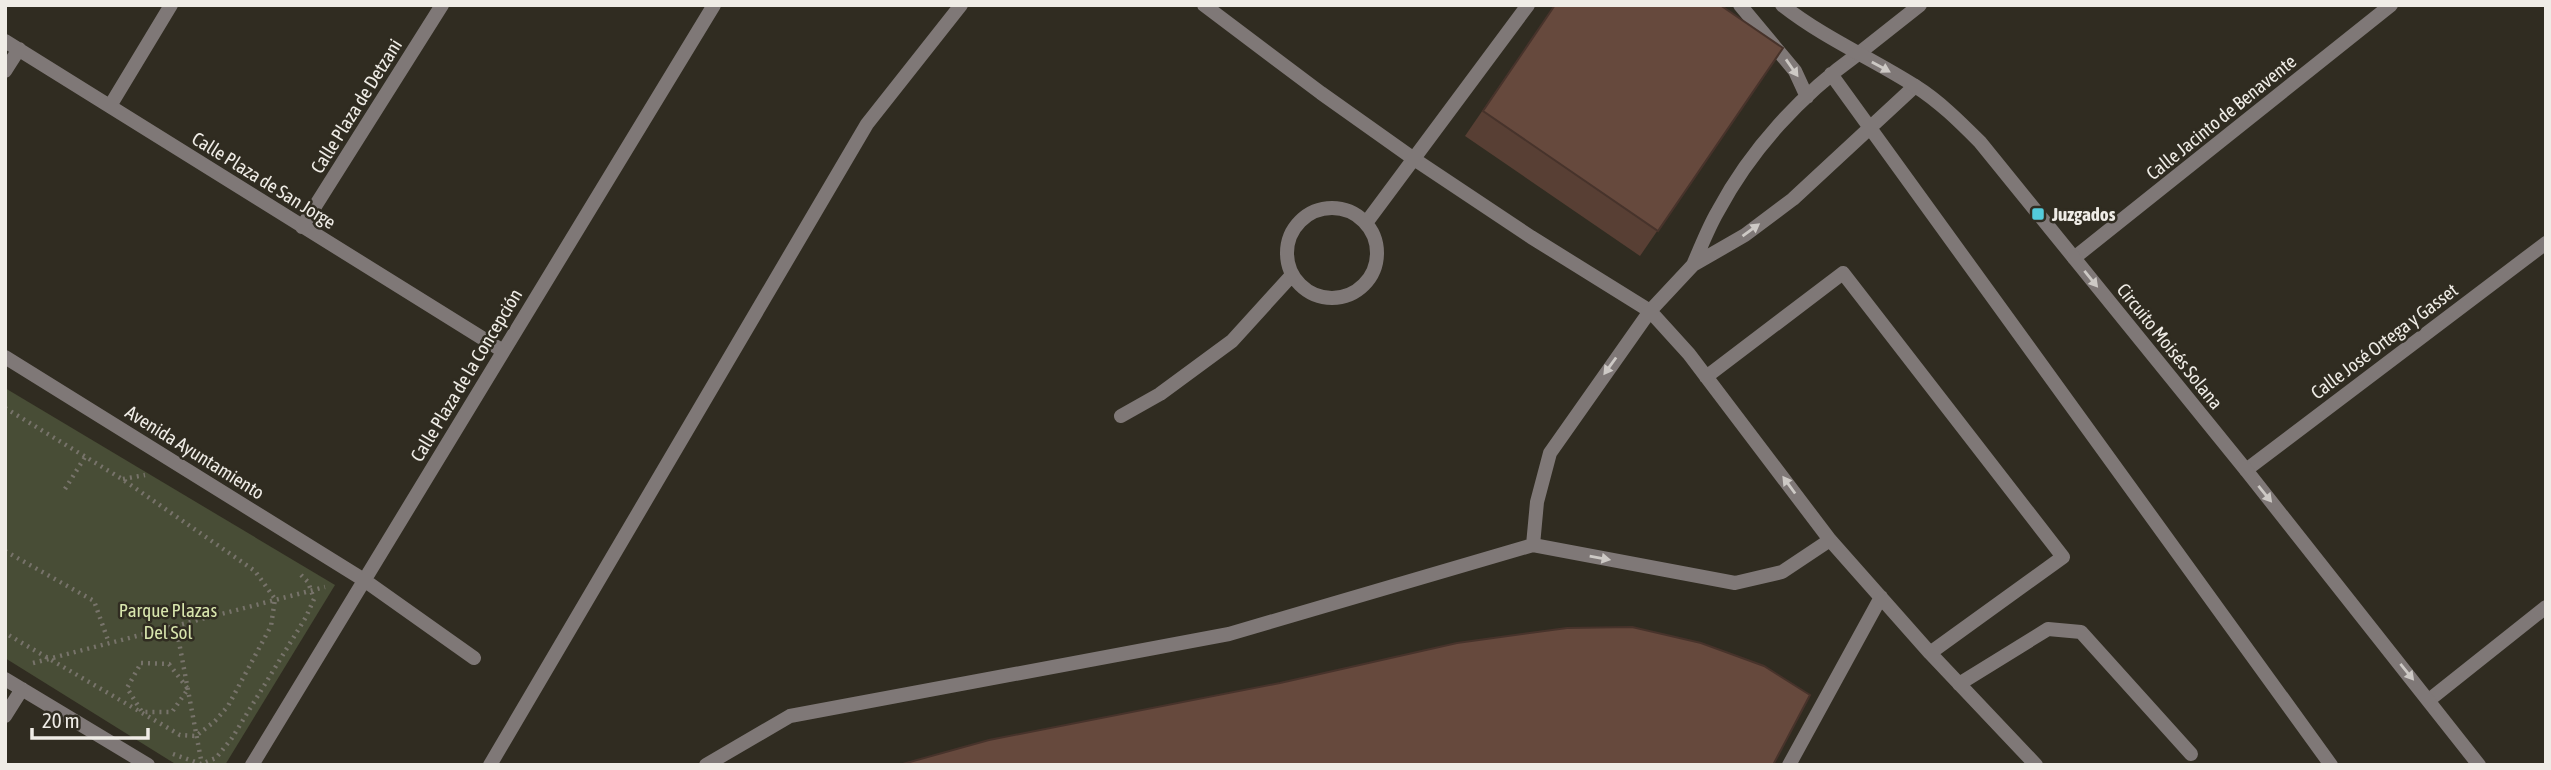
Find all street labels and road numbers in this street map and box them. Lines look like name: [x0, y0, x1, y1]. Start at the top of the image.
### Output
street label: Calle Plaza de Detzani: [306, 35, 406, 177]
street label: Calle Jacinto de Benavente: [2142, 50, 2300, 184]
street label: Calle Plaza de San Jorge: [188, 127, 340, 233]
street label: Circuito Moisés Solana: [2113, 279, 2227, 413]
street label: Calle José Ortega y Gasset: [2306, 279, 2462, 403]
street label: Calle Plaza de la Concepción: [406, 285, 526, 465]
street label: Avenida Ayuntamiento: [122, 400, 269, 504]

